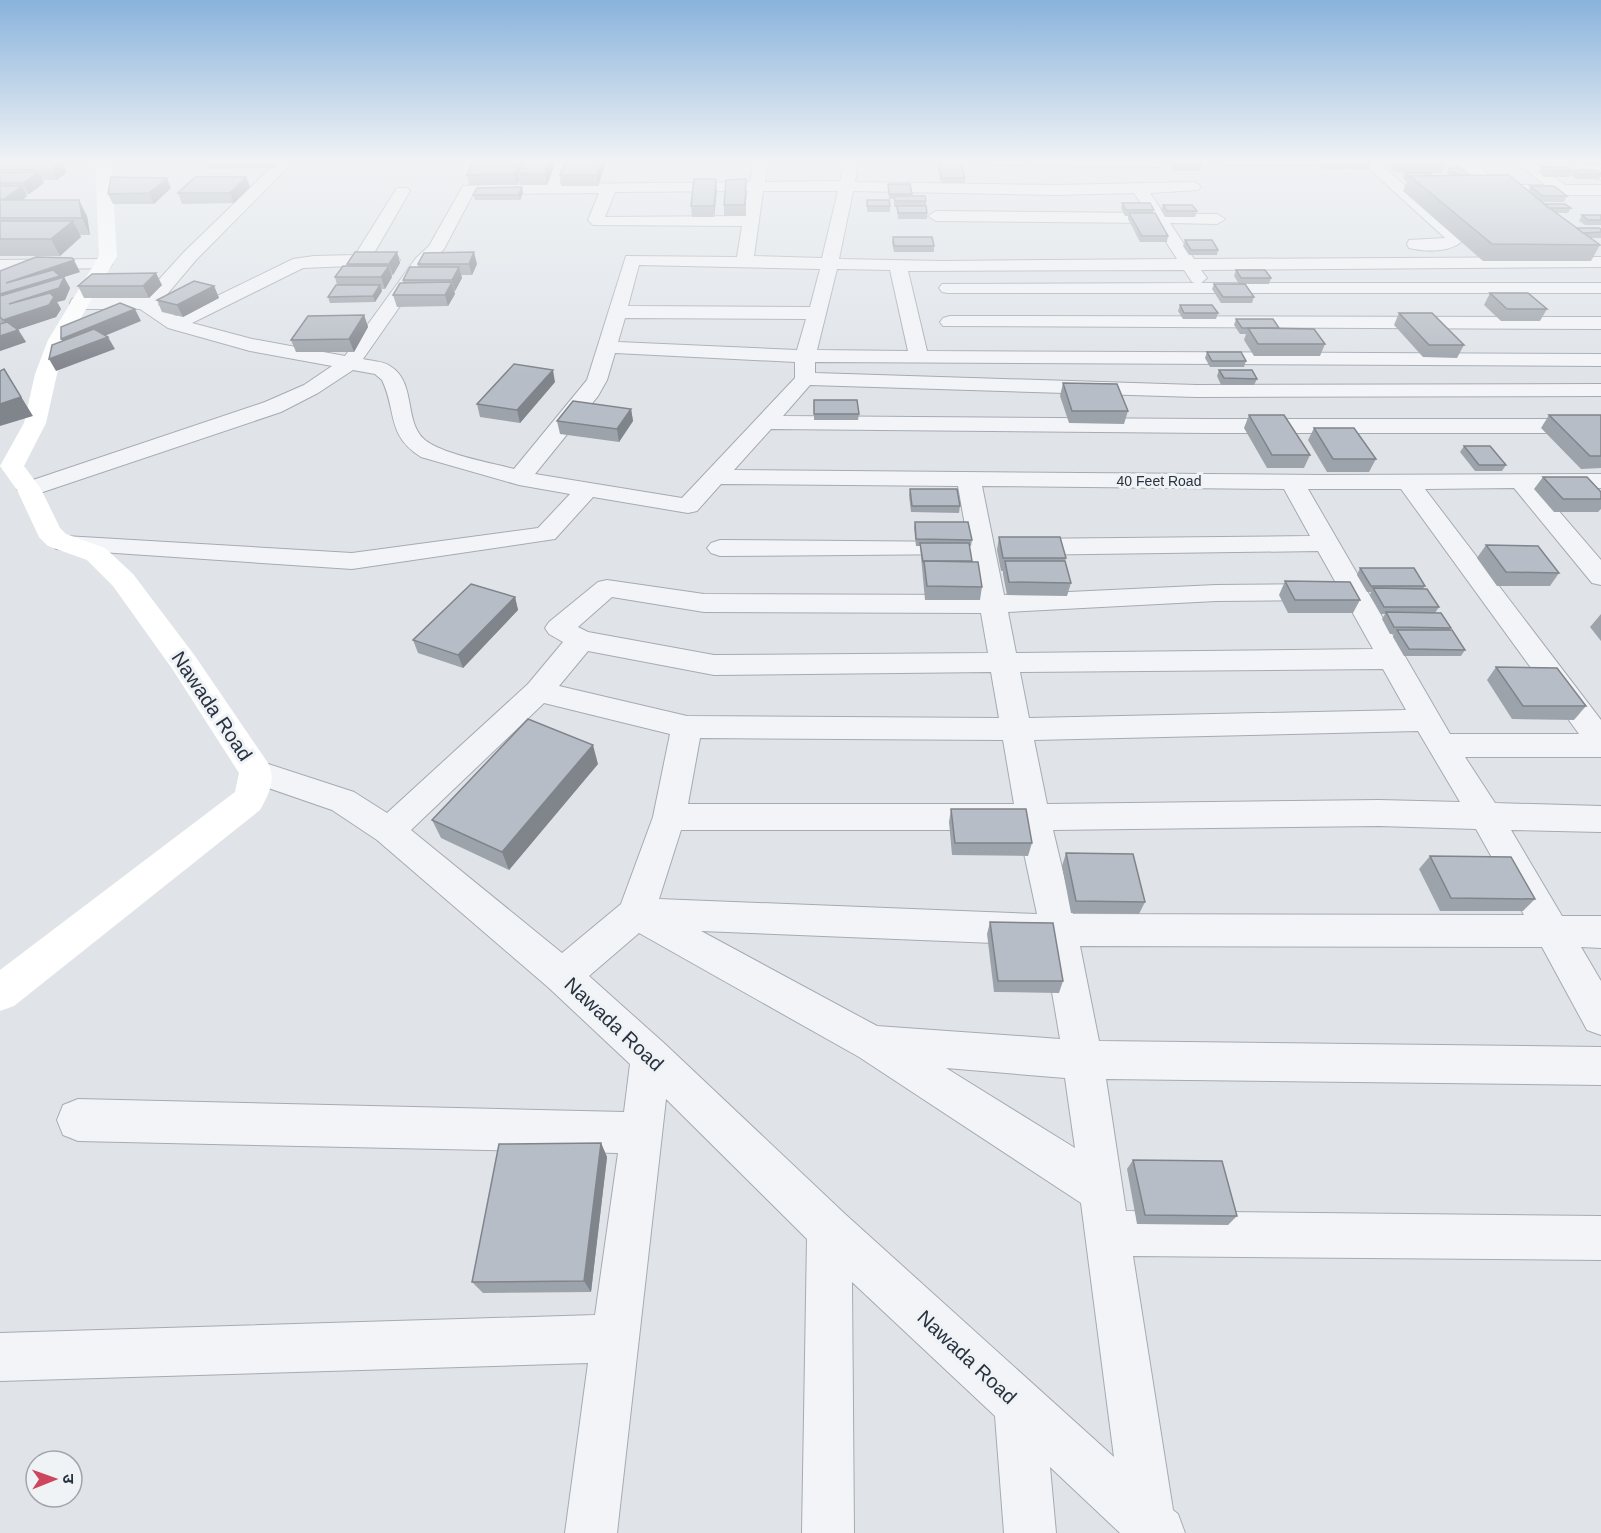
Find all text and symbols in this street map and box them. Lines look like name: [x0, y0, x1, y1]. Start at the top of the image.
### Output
street label: 40 Feet Road: [1117, 473, 1201, 489]
street label: Nawada Road: [167, 647, 257, 765]
street label: Nawada Road: [560, 973, 668, 1075]
street label: Nawada Road: [913, 1306, 1021, 1408]
north arrow: [24, 1449, 84, 1509]
text: उ: [60, 1474, 77, 1484]

